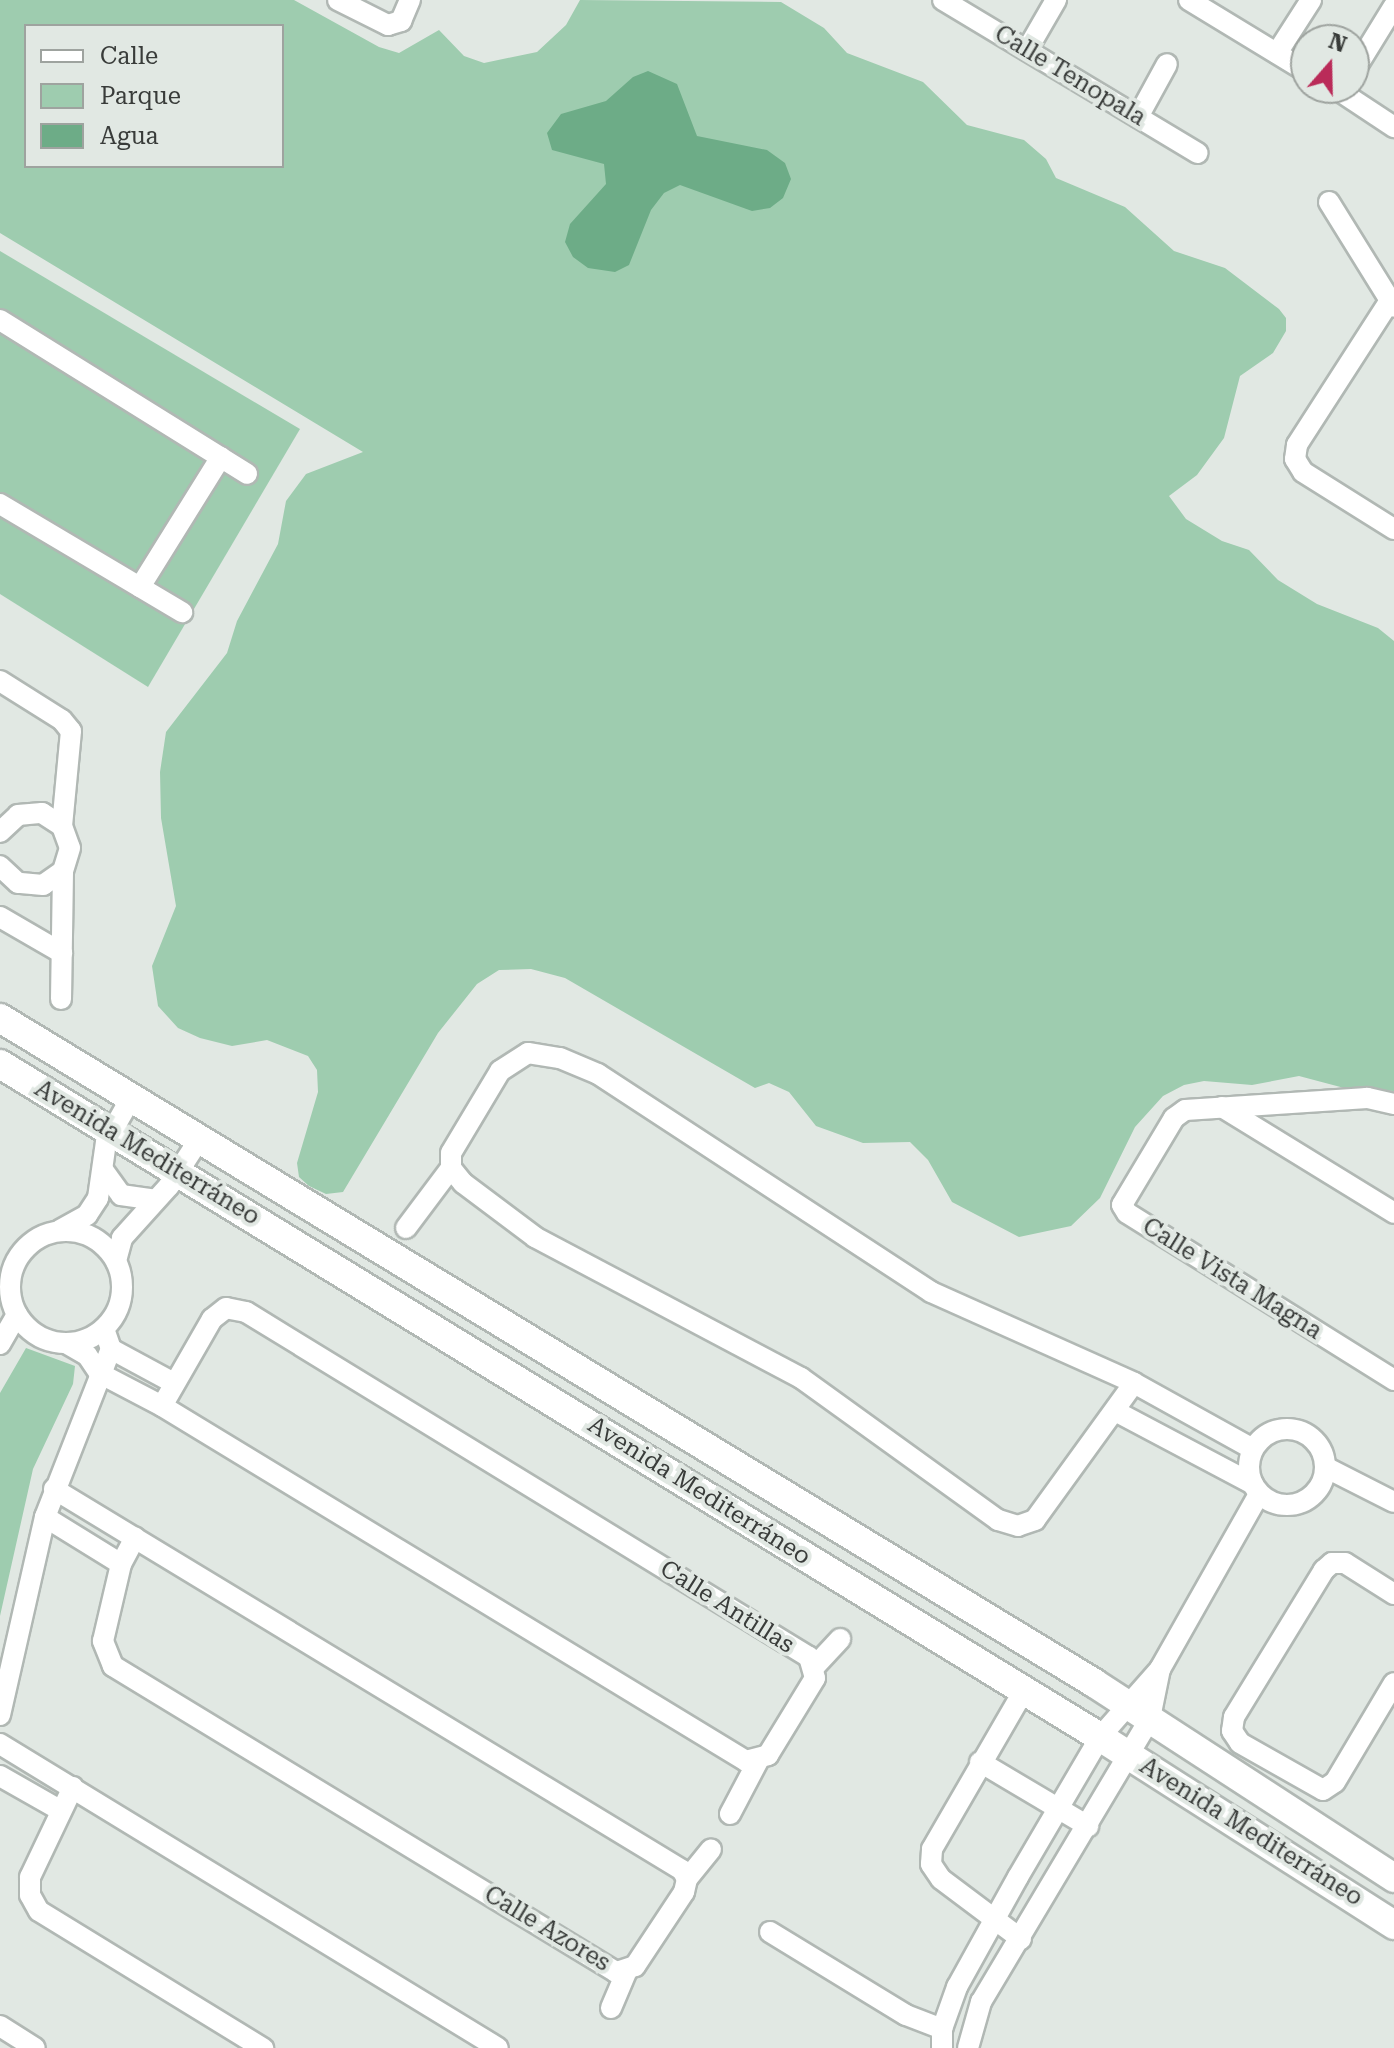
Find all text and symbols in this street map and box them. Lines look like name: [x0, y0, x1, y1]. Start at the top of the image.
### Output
street label: Calle Tenopala: [989, 20, 1151, 132]
legend: [24, 24, 284, 168]
north arrow: [1290, 24, 1370, 104]
text: N: [1325, 28, 1350, 57]
text: Calle: [100, 42, 158, 70]
text: Parque: [100, 82, 181, 110]
text: Agua: [100, 122, 159, 150]
street label: Avenida Mediterráneo: [29, 1074, 265, 1232]
street label: Calle Vista Magna: [1137, 1212, 1327, 1346]
street label: Avenida Mediterráneo: [582, 1411, 816, 1571]
street label: Calle Antillas: [655, 1554, 799, 1660]
street label: Avenida Mediterráneo: [1134, 1752, 1368, 1912]
street label: Calle Azores: [479, 1880, 615, 1978]

